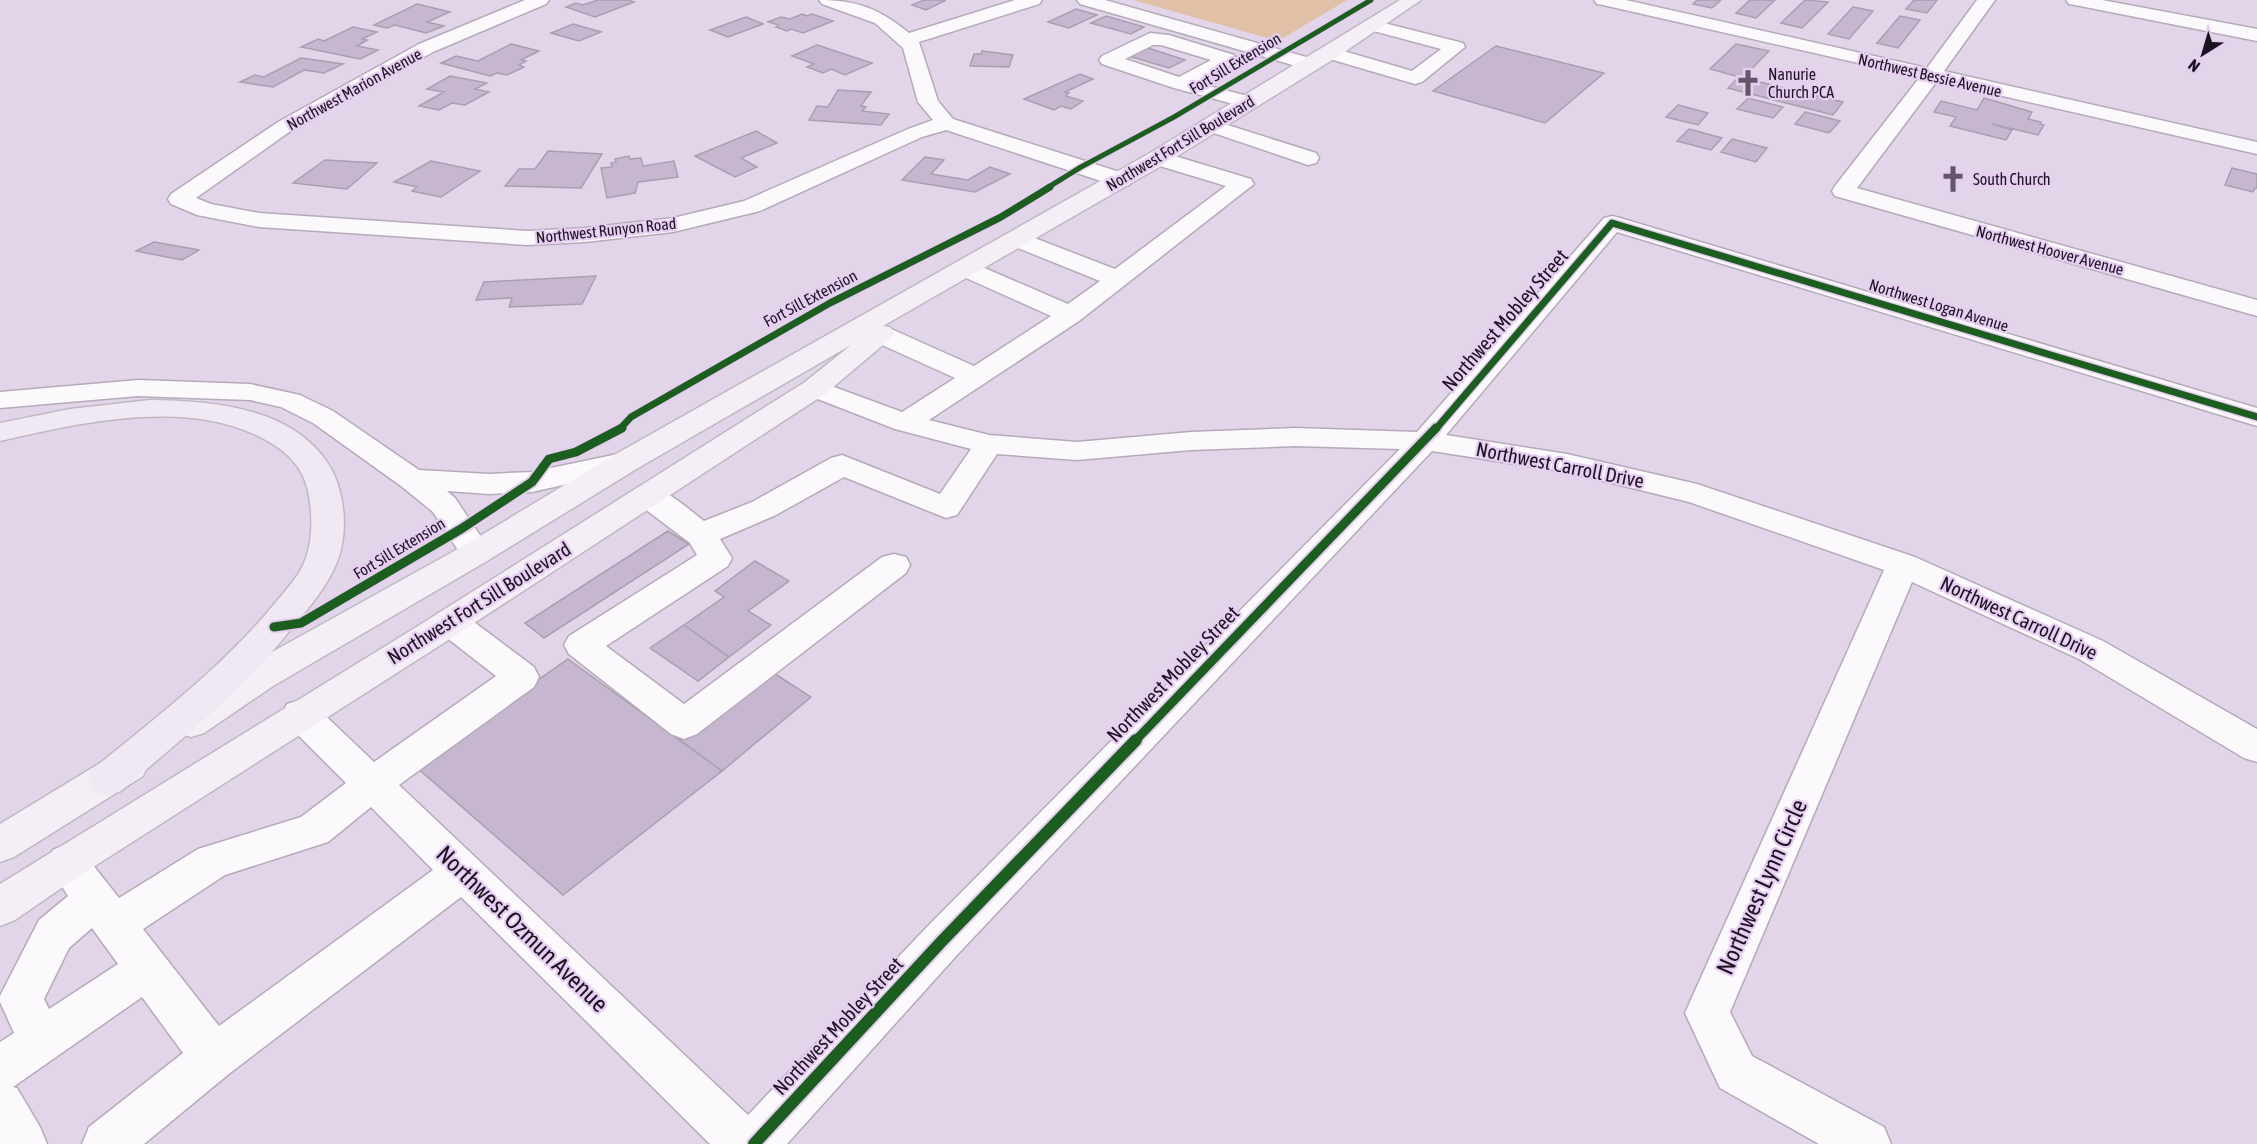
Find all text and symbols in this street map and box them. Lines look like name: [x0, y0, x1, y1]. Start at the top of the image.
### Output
north arrow: [2173, 24, 2233, 84]
street label: Fort Sill Extension: [1186, 29, 1284, 97]
street label: Northwest Marion Avenue: [283, 44, 425, 134]
street label: Northwest Bessie Avenue: [1857, 50, 2003, 100]
text: N: [2185, 56, 2203, 76]
place label: Nanurie Church PCA: [1768, 65, 1834, 101]
church icon: Nanurie Church PCA: [1733, 68, 1763, 98]
street label: Northwest Fort Sill Boulevard: [1103, 92, 1257, 194]
church icon: South Church: [1938, 164, 1968, 194]
place label: South Church: [1973, 170, 2051, 188]
street label: Northwest Runyon Road: [535, 214, 677, 247]
street label: Northwest Hoover Avenue: [1974, 222, 2126, 278]
street label: Northwest Mobley Street: [1437, 244, 1572, 395]
street label: Fort Sill Extension: [760, 266, 860, 330]
street label: Northwest Logan Avenue: [1867, 275, 2011, 336]
street label: Northwest Carroll Drive: [1474, 437, 1646, 492]
street label: Fort Sill Extension: [350, 514, 448, 582]
street label: Northwest Fort Sill Boulevard: [383, 537, 575, 668]
street label: Northwest Carroll Drive: [1937, 571, 2101, 664]
street label: Northwest Mobley Street: [1102, 601, 1244, 746]
street label: Northwest Lynn Circle: [1711, 795, 1812, 979]
street label: Northwest Ozmun Avenue: [431, 840, 614, 1017]
street label: Northwest Mobley Street: [768, 952, 908, 1099]

